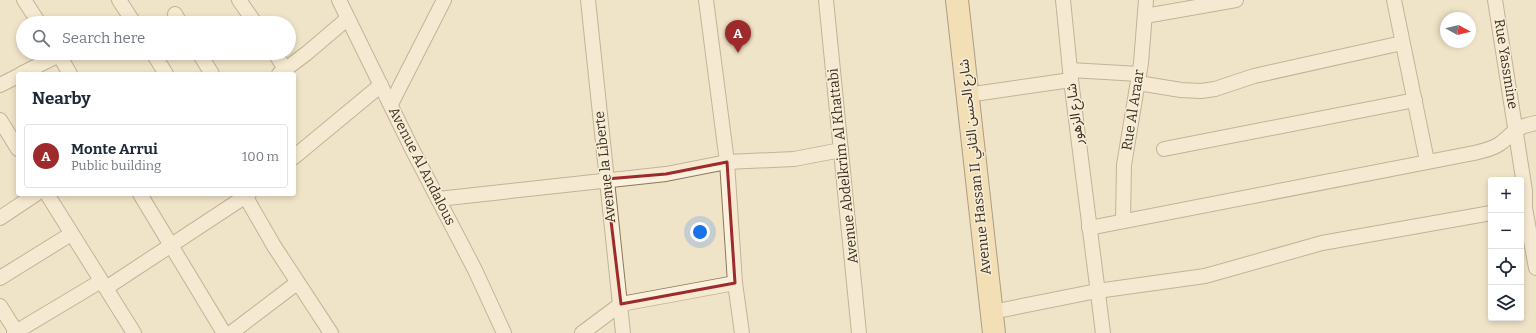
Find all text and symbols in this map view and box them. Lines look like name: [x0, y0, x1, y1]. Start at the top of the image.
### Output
north arrow: [1440, 12, 1476, 48]
search box: [16, 16, 296, 60]
street label: Rue Yassmine: [1490, 18, 1522, 110]
pin: A: [725, 20, 751, 53]
icon: search: [30, 27, 52, 49]
text: Search here: [62, 29, 145, 47]
street label: Avenue Hassan II شارع الحسن الثاني: [955, 58, 997, 276]
street label: Avenue Abdelkrim Al Khattabi: [824, 67, 862, 265]
street label: Rue Al Araar: [1118, 68, 1148, 152]
street label: شارع الزهور: [1063, 82, 1089, 147]
text: Nearby: [32, 88, 91, 109]
street label: Avenue Al Andalous: [385, 104, 459, 228]
street label: Avenue la Liberte: [591, 110, 619, 224]
text: Monte Arrui: [71, 140, 158, 158]
text: A: [41, 149, 51, 164]
text: 100 m: [242, 149, 279, 164]
text: Public building: [71, 158, 161, 173]
map controls: [1488, 177, 1524, 321]
button: +: [1488, 177, 1524, 213]
button: −: [1488, 213, 1524, 249]
your location: [690, 222, 710, 242]
button: locate: [1488, 249, 1524, 285]
button: layers: [1488, 285, 1524, 321]

